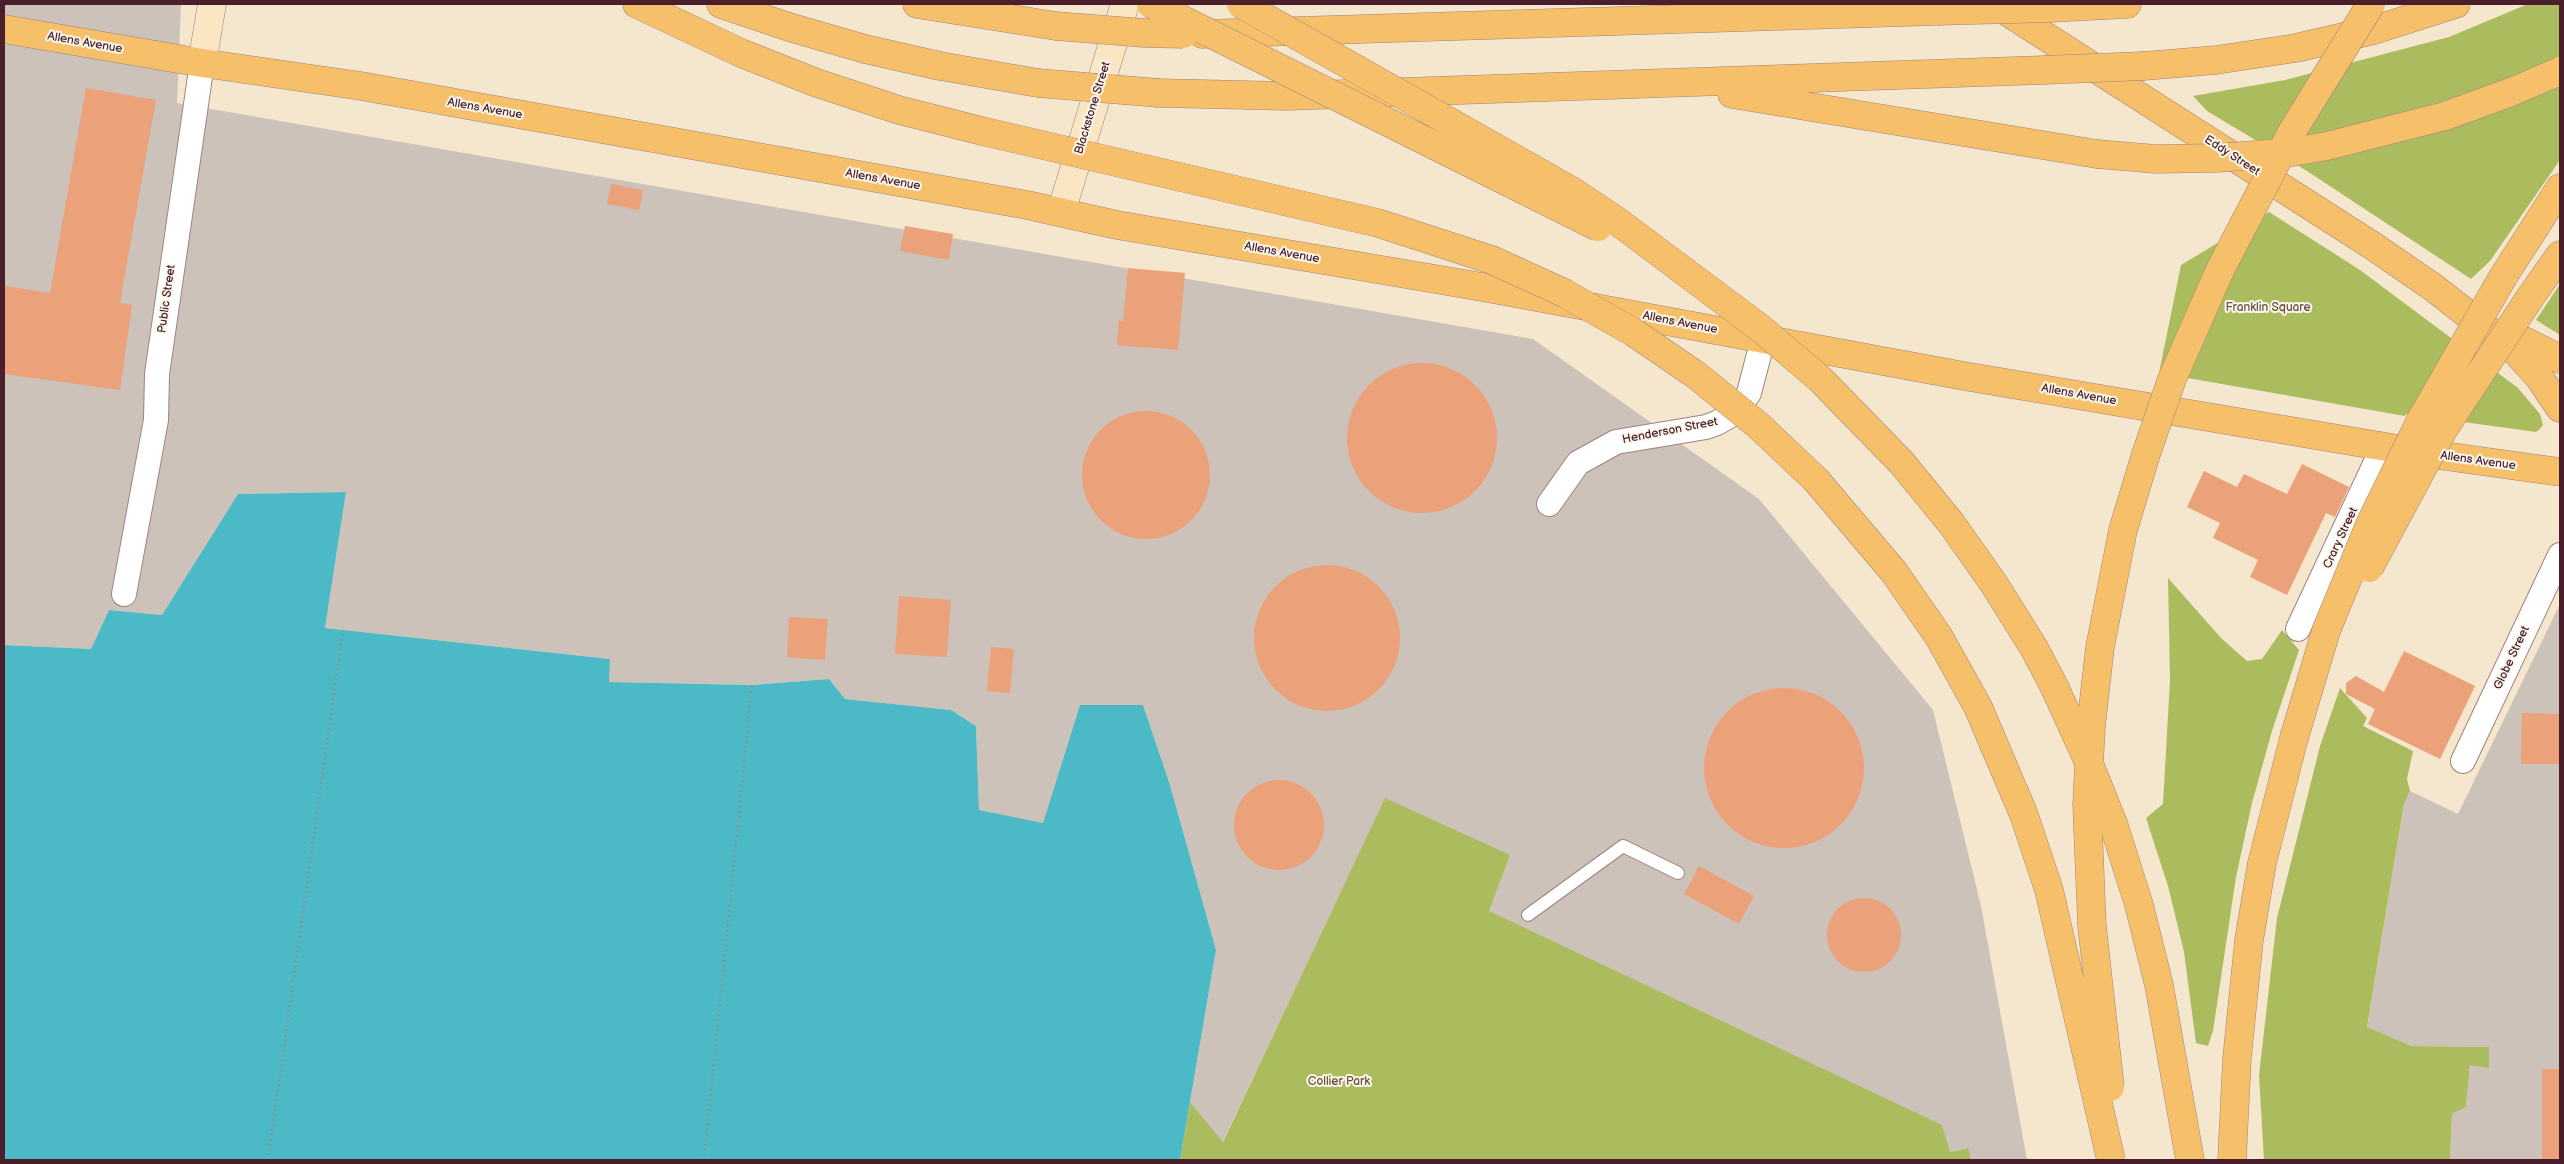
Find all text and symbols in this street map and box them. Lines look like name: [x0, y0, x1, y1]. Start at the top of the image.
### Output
street label: Allens Avenue: [46, 29, 124, 57]
street label: Blackstone Street: [1072, 60, 1114, 156]
street label: Allens Avenue: [446, 95, 524, 123]
street label: Eddy Street: [2202, 133, 2262, 179]
street label: Allens Avenue: [844, 166, 922, 194]
street label: Allens Avenue: [1243, 239, 1321, 267]
street label: Public Street: [155, 264, 179, 334]
park label: Franklin Square: [2225, 301, 2311, 315]
street label: Allens Avenue: [1641, 309, 1719, 337]
street label: Allens Avenue: [2040, 381, 2118, 409]
street label: Henderson Street: [1621, 415, 1719, 447]
street label: Allens Avenue: [2439, 449, 2517, 473]
street label: Crary Street: [2321, 505, 2361, 571]
street label: Globe Street: [2491, 624, 2533, 692]
park label: Collier Park: [1308, 1075, 1370, 1089]

